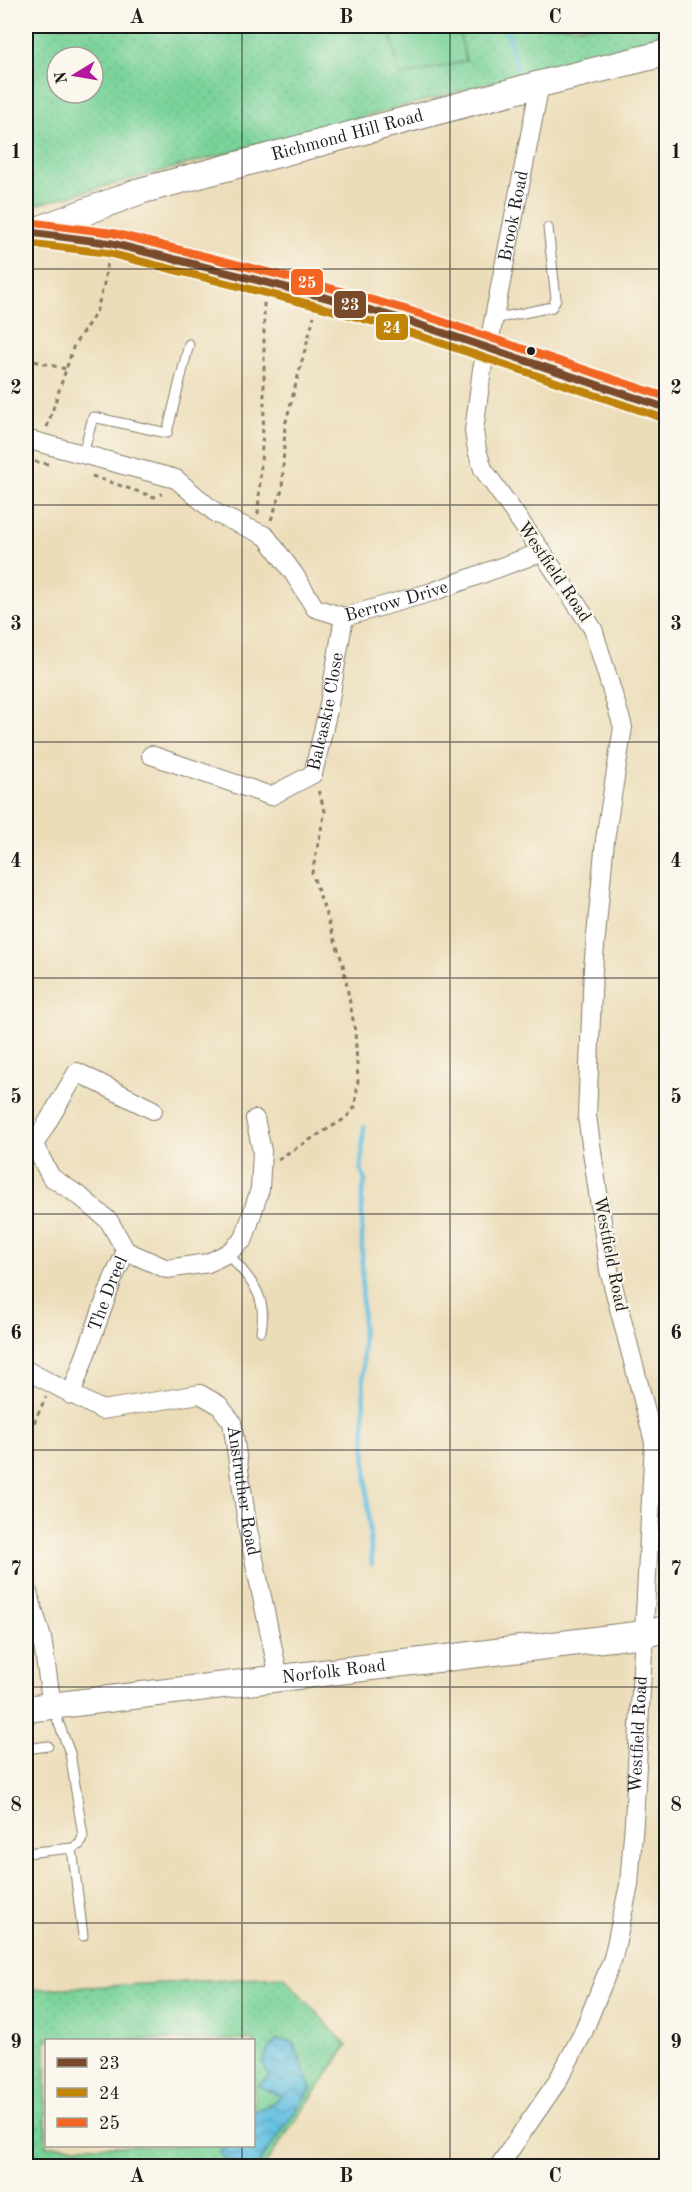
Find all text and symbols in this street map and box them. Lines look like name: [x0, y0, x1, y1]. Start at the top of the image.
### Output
text: A: [129, 8, 145, 28]
text: B: [339, 8, 353, 28]
text: C: [548, 8, 562, 28]
north arrow: [45, 45, 105, 105]
text: N: [53, 69, 71, 85]
street label: Richmond Hill Road: [269, 107, 425, 164]
text: 1: [10, 143, 22, 163]
text: 1: [670, 143, 682, 163]
street label: Brook Road: [496, 169, 532, 263]
line badge: 25: [290, 268, 324, 296]
text: 25: [298, 276, 316, 292]
line badge: 23: [333, 290, 367, 319]
text: 23: [341, 298, 359, 314]
line badge: 24: [375, 313, 409, 341]
text: 24: [383, 321, 401, 337]
unlabelled marker: [525, 345, 537, 357]
text: 2: [10, 379, 22, 399]
text: 2: [670, 379, 682, 399]
street label: Westfield Road: [514, 518, 594, 626]
street label: Berrow Drive: [343, 578, 450, 625]
text: 3: [10, 615, 22, 635]
text: 3: [670, 615, 682, 635]
street label: Balcaskie Close: [305, 651, 347, 773]
text: 4: [10, 852, 22, 872]
text: 4: [670, 852, 682, 872]
text: 5: [10, 1087, 22, 1108]
text: 5: [670, 1087, 682, 1108]
street label: Westfield Road: [590, 1195, 630, 1313]
street label: The Dreel: [86, 1253, 131, 1334]
text: 6: [10, 1324, 22, 1344]
text: 6: [670, 1324, 682, 1344]
street label: Anstruther Road: [224, 1424, 262, 1557]
text: 7: [10, 1560, 22, 1580]
text: 7: [670, 1560, 682, 1580]
street label: Norfolk Road: [281, 1656, 387, 1687]
street label: Westfield Road: [627, 1675, 651, 1793]
text: 8: [10, 1796, 22, 1816]
text: 8: [670, 1796, 682, 1816]
text: 9: [10, 2033, 22, 2053]
text: 9: [670, 2033, 682, 2053]
legend: [45, 2039, 255, 2147]
text: 23: [99, 2055, 120, 2073]
text: 24: [99, 2085, 120, 2103]
text: 25: [99, 2115, 120, 2133]
text: A: [129, 2167, 145, 2187]
text: B: [339, 2167, 353, 2187]
text: C: [548, 2167, 562, 2187]

